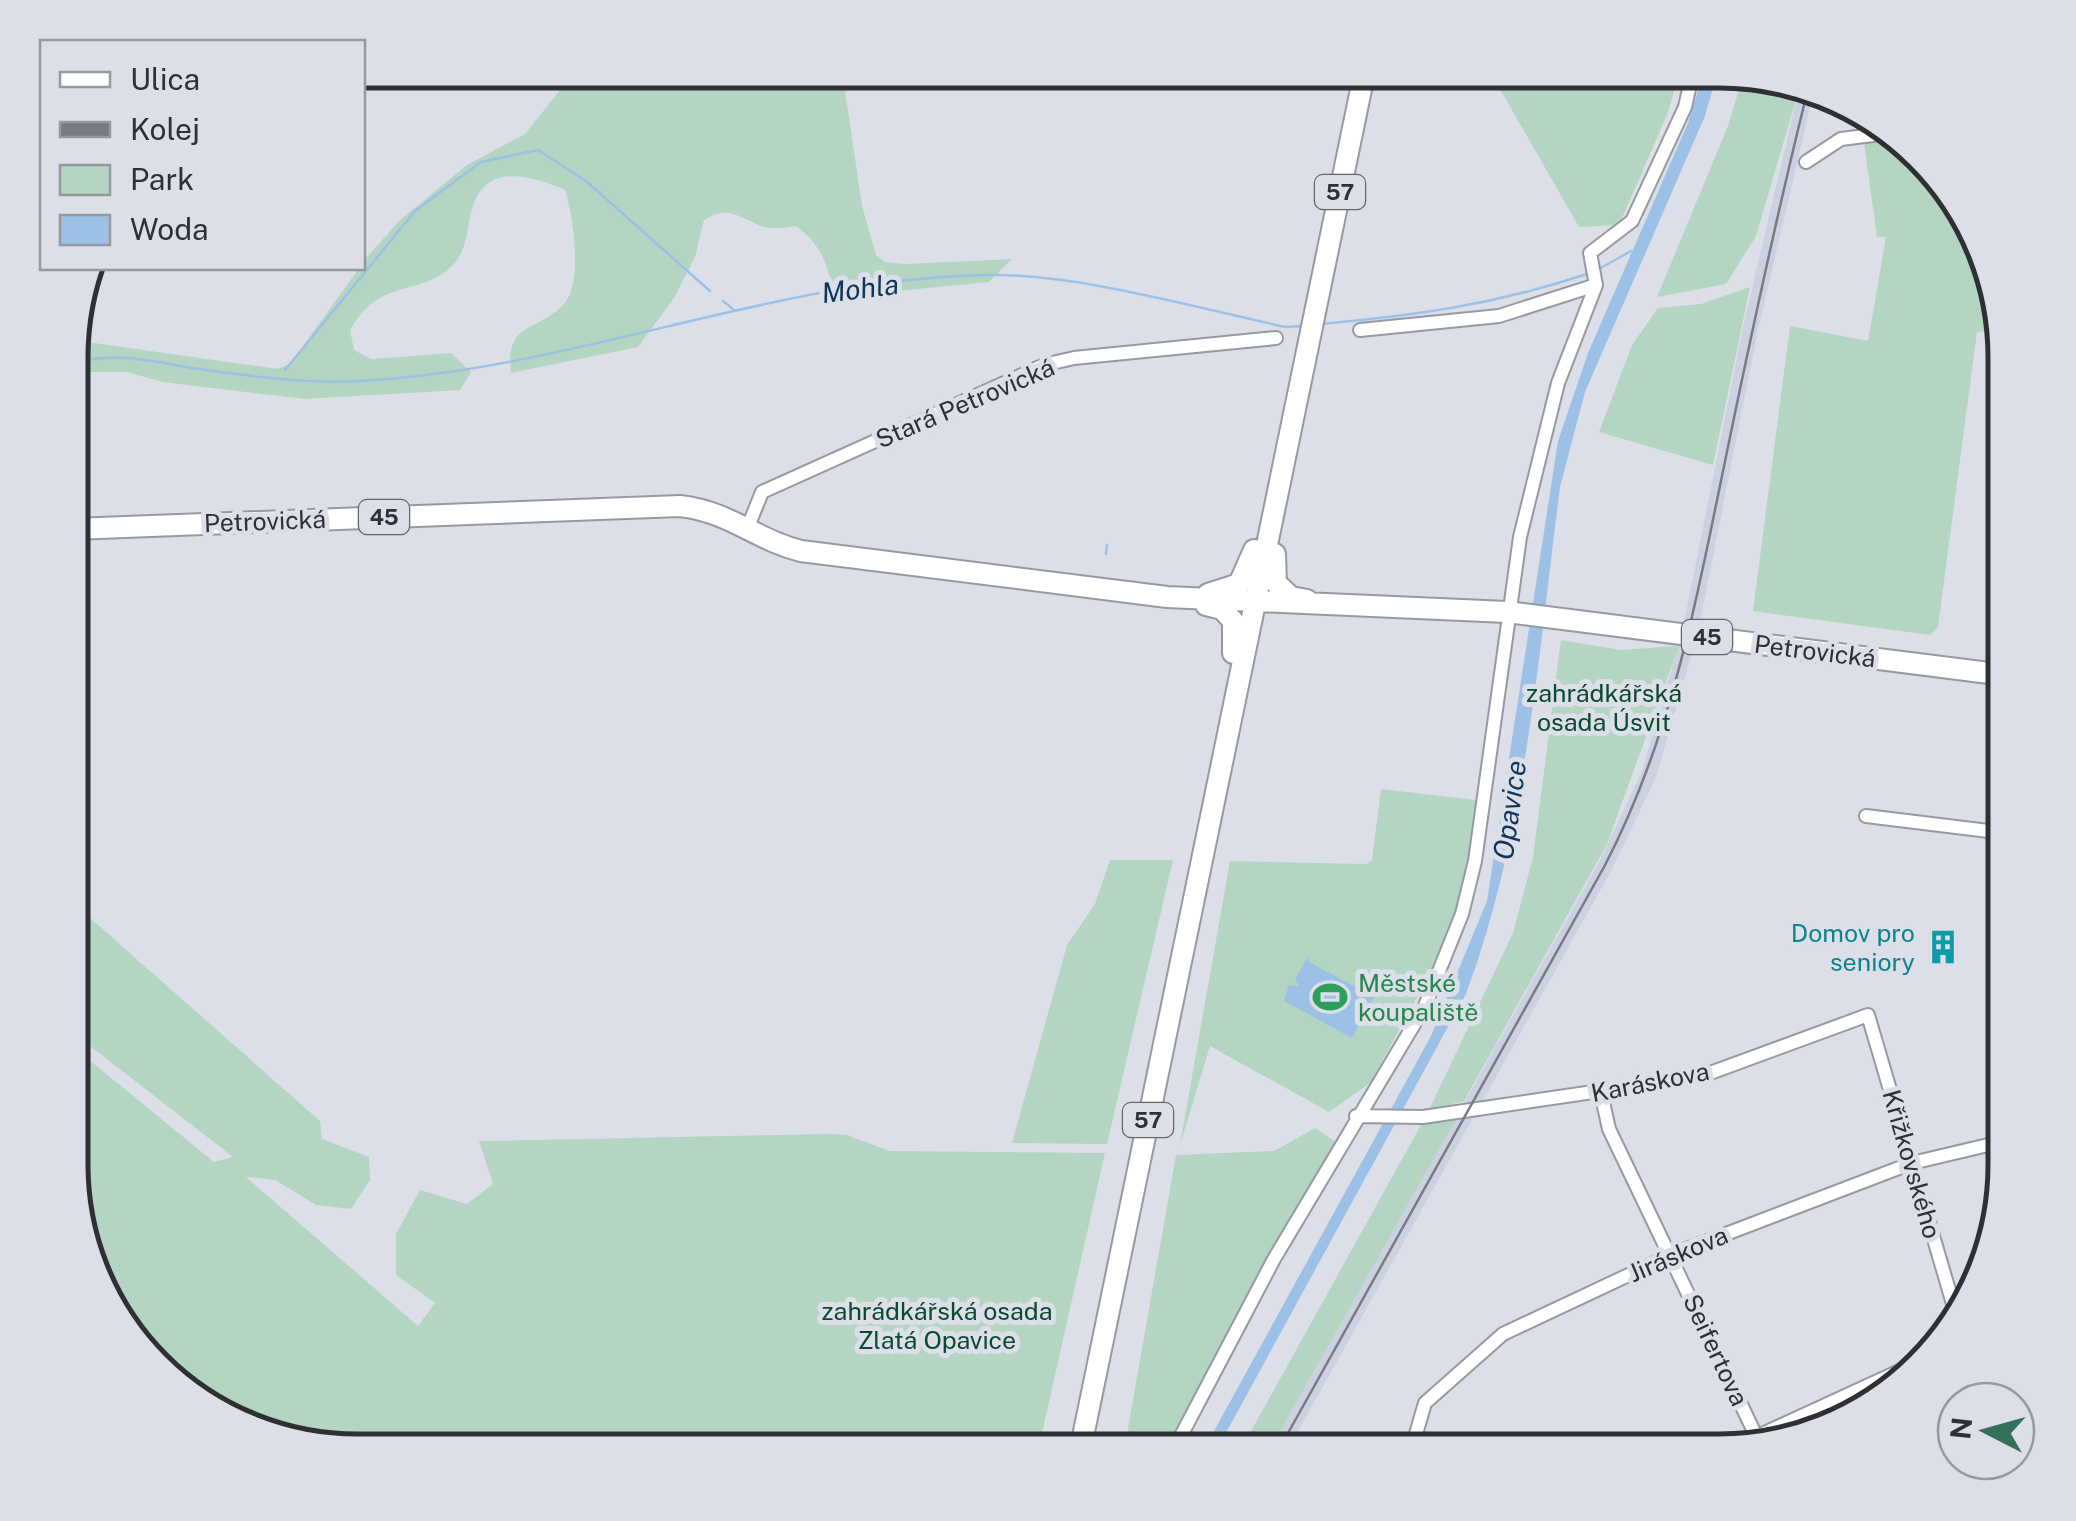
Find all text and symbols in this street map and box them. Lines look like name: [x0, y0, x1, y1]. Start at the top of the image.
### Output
legend: [40, 40, 365, 270]
text: Ulica: [130, 61, 200, 97]
text: Kolej: [130, 111, 200, 147]
text: Park: [130, 161, 194, 197]
road number: 57: [1315, 175, 1365, 209]
text: Woda: [130, 211, 209, 247]
water label: Mohla: [819, 267, 901, 309]
street label: Stará Petrovická: [871, 352, 1059, 454]
road number: 45: [359, 500, 409, 534]
street label: Petrovická: [203, 504, 327, 538]
road number: 45: [1682, 620, 1732, 654]
street label: Petrovická: [1753, 629, 1877, 673]
park label: zahrádkářská osada Úsvit: [1526, 678, 1682, 737]
water label: Opavice: [1486, 758, 1532, 862]
place label: Domov pro seniory: [1791, 918, 1915, 977]
building icon: Domov pro seniory: [1924, 928, 1962, 966]
place label: Městské koupaliště: [1358, 968, 1478, 1027]
sports icon: Městské koupaliště: [1311, 978, 1349, 1016]
street label: Karáskova: [1588, 1056, 1712, 1108]
street label: Křižkovského: [1876, 1086, 1948, 1242]
road number: 57: [1123, 1103, 1173, 1137]
street label: Jiráskova: [1624, 1220, 1732, 1288]
street label: Seifertova: [1677, 1289, 1755, 1411]
park label: zahrádkářská osada Zlatá Opavice: [821, 1296, 1053, 1355]
north arrow: [1936, 1381, 2036, 1481]
text: N: [1943, 1416, 1978, 1441]

